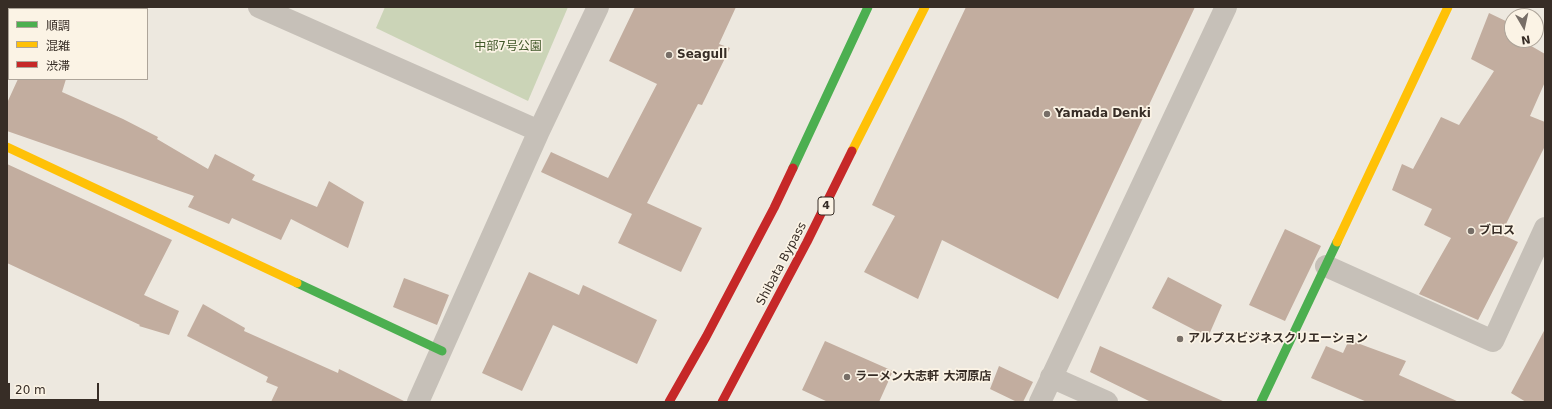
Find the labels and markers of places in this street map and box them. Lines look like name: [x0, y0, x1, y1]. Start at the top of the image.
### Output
place label: Seagull: [677, 48, 727, 62]
marker: Seagull: [664, 50, 674, 60]
place label: Yamada Denki: [1055, 107, 1151, 121]
marker: Yamada Denki: [1042, 109, 1052, 119]
place label: ブロス: [1479, 224, 1515, 238]
marker: ブロス: [1466, 226, 1476, 236]
place label: アルプスビジネスクリエーション: [1188, 332, 1368, 346]
marker: アルプスビジネスクリエーション: [1175, 334, 1185, 344]
place label: ラーメン大志軒 大河原店: [855, 370, 991, 384]
marker: ラーメン大志軒 大河原店: [842, 372, 852, 382]

